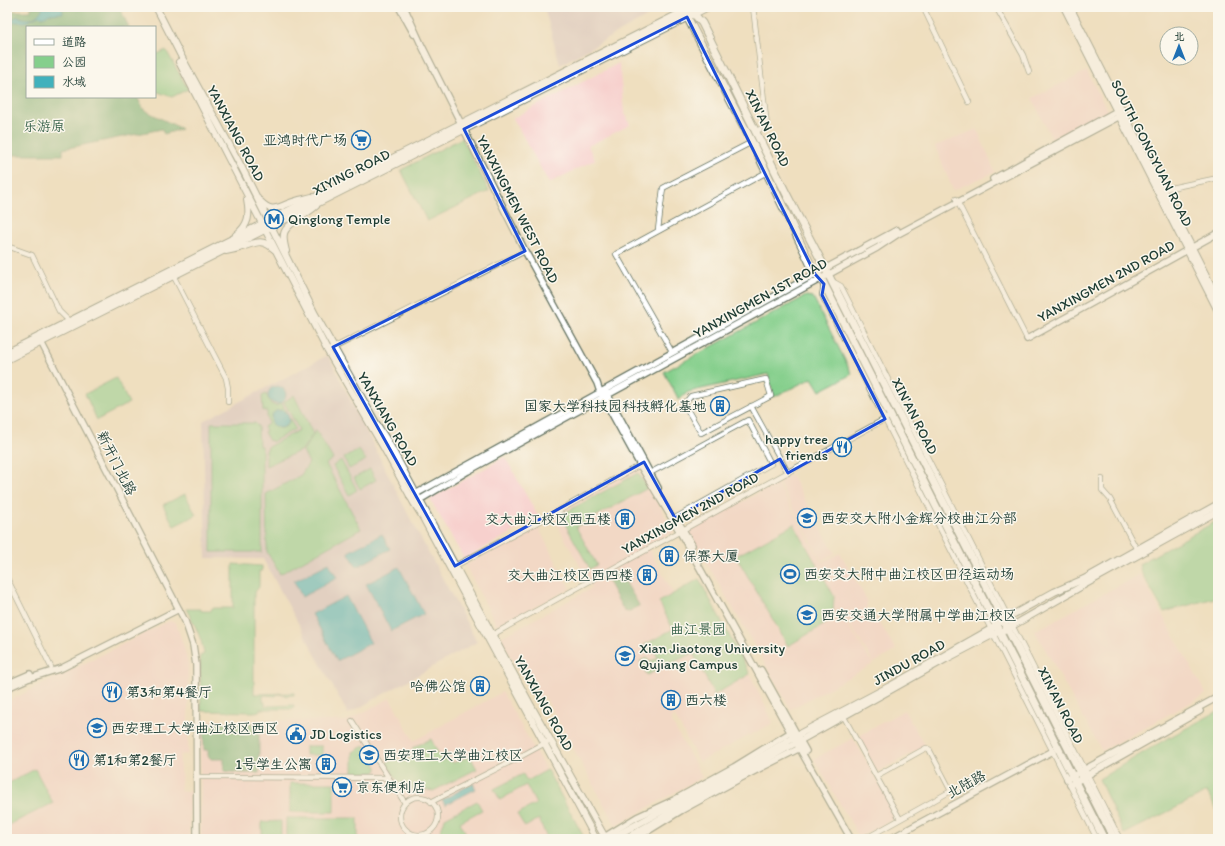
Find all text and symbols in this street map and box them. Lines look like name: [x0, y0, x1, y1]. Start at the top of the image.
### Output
legend: [26, 26, 156, 98]
north arrow: [1159, 26, 1199, 66]
text: 北: [1174, 30, 1185, 43]
text: 道路: [62, 35, 86, 49]
text: 公园: [62, 55, 86, 69]
text: 水域: [62, 75, 86, 89]
street label: SOUTH GONGYUAN ROAD: [1107, 77, 1196, 230]
street label: YANXIANG ROAD: [203, 82, 268, 184]
street label: XIN'AN ROAD: [741, 87, 794, 170]
park label: 乐游原: [23, 118, 65, 135]
supermarket icon: 亚鸿时代广场: [350, 129, 372, 151]
place label: 亚鸿时代广场: [263, 132, 347, 149]
street label: YANXINGMEN WEST ROAD: [473, 132, 562, 286]
street label: XIYING ROAD: [309, 146, 393, 199]
metro station icon: Qinglong Temple: [263, 208, 285, 230]
place label: Qinglong Temple: [288, 211, 391, 228]
street label: YANXINGMEN 2ND ROAD: [1035, 237, 1178, 326]
street label: YANXINGMEN 1ST ROAD: [690, 254, 830, 342]
street label: YANXIANG ROAD: [354, 369, 422, 470]
street label: XIN'AN ROAD: [888, 375, 941, 458]
building icon: 国家大学科技园科技孵化基地: [709, 395, 731, 417]
place label: 国家大学科技园科技孵化基地: [524, 398, 706, 415]
street label: 新开门北路: [93, 428, 140, 498]
place label: happy tree friends: [765, 431, 828, 464]
restaurant icon: happy tree friends: [831, 436, 853, 458]
street label: YANXINGMEN 2ND ROAD: [619, 469, 762, 558]
school or university icon: 西安交大附小金辉分校曲江分部: [796, 507, 818, 529]
building icon: 交大曲江校区西五楼: [614, 508, 636, 530]
place label: 西安交大附小金辉分校曲江分部: [821, 510, 1017, 527]
place label: 交大曲江校区西五楼: [485, 511, 611, 528]
building icon: 保赛大厦: [658, 545, 680, 567]
place label: 保赛大厦: [683, 548, 739, 565]
sports icon: 西安交大附中曲江校区田径运动场: [779, 563, 801, 585]
building icon: 交大曲江校区西四楼: [636, 564, 658, 586]
place label: 西安交大附中曲江校区田径运动场: [804, 566, 1014, 583]
place label: 交大曲江校区西四楼: [507, 567, 633, 584]
school or university icon: 西安交通大学附属中学曲江校区: [796, 604, 818, 626]
place label: 西安交通大学附属中学曲江校区: [821, 607, 1017, 624]
park label: 曲江景园: [670, 621, 726, 638]
street label: JINDU ROAD: [870, 636, 948, 689]
place label: Xian Jiaotong University Qujiang Campus: [639, 640, 786, 673]
school or university icon: Xian Jiaotong University Qujiang Campus: [614, 645, 636, 667]
street label: YANXIANG ROAD: [510, 653, 577, 754]
street label: XIN'AN ROAD: [1034, 664, 1087, 747]
building icon: 哈佛公馆: [469, 675, 491, 697]
place label: 哈佛公馆: [410, 678, 466, 695]
restaurant icon: 第3和第4餐厅: [101, 681, 123, 703]
place label: 第3和第4餐厅: [126, 684, 212, 701]
building icon: 西六楼: [660, 689, 682, 711]
place label: 西六楼: [685, 692, 727, 709]
school or university icon: 西安理工大学曲江校区西区: [86, 717, 108, 739]
place label: 西安理工大学曲江校区西区: [111, 720, 279, 737]
public building icon: JD Logistics: [285, 723, 307, 745]
place label: JD Logistics: [310, 726, 382, 743]
school or university icon: 西安理工大学曲江校区: [358, 744, 380, 766]
place label: 西安理工大学曲江校区: [383, 747, 523, 764]
restaurant icon: 第1和第2餐厅: [68, 749, 90, 771]
place label: 第1和第2餐厅: [93, 752, 177, 769]
building icon: 1号学生公寓: [315, 753, 337, 775]
place label: 1号学生公寓: [236, 756, 312, 773]
street label: 北陆路: [944, 767, 989, 802]
supermarket icon: 京东便利店: [331, 776, 353, 798]
place label: 京东便利店: [356, 779, 426, 796]

